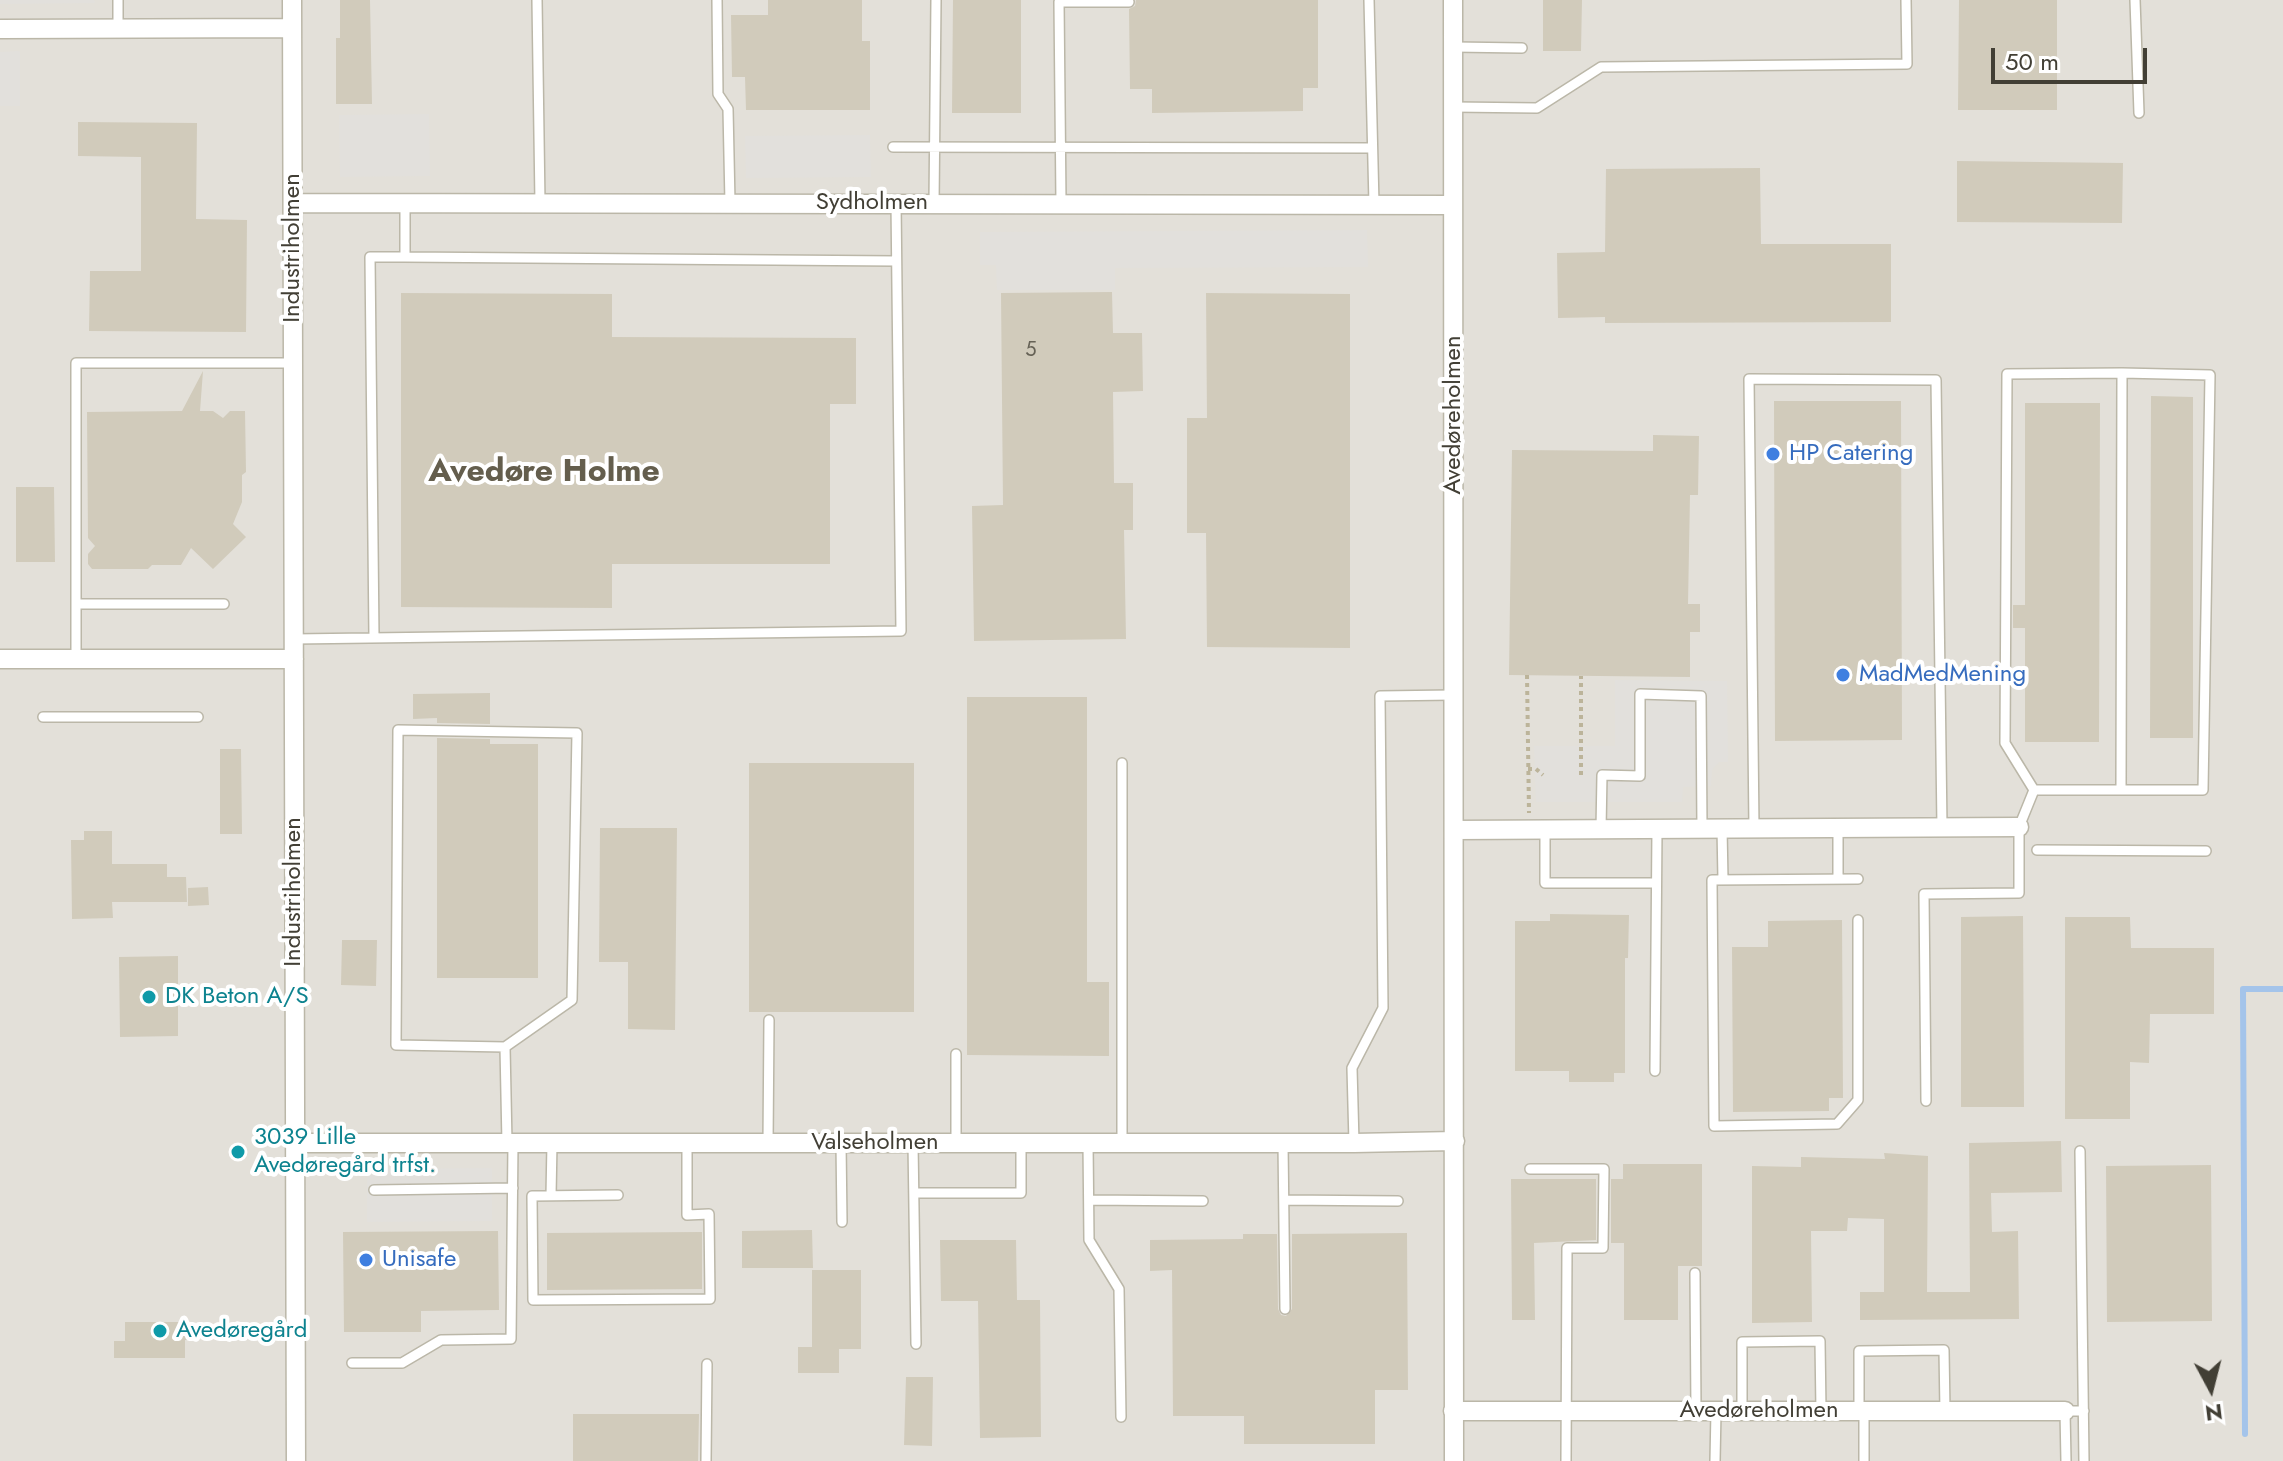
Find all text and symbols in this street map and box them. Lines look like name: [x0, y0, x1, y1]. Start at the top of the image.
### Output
scale bar: [1995, 32, 2151, 82]
text: 50 m: [2005, 44, 2059, 79]
street label: Industriholmen: [279, 173, 307, 323]
street label: Sydholmen: [816, 189, 928, 217]
street label: Avedøreholmen: [1440, 335, 1468, 495]
house number: 5: [1025, 339, 1037, 363]
place label: HP Catering: [1789, 440, 1913, 468]
marker: HP Catering: [1764, 445, 1782, 463]
district label: Avedøre Holme: [428, 454, 660, 492]
place label: MadMedMening: [1859, 661, 2026, 689]
marker: MadMedMening: [1834, 666, 1852, 684]
street label: Industriholmen: [280, 817, 308, 967]
place label: DK Beton A/S: [165, 983, 309, 1011]
marker: DK Beton A/S: [140, 988, 158, 1006]
place label: 3039 Lille Avedøregård trfst.: [254, 1124, 436, 1180]
street label: Valseholmen: [811, 1129, 939, 1157]
marker: 3039 Lille Avedøregård trfst.: [229, 1143, 247, 1161]
place label: Unisafe: [382, 1246, 456, 1274]
marker: Unisafe: [357, 1251, 375, 1269]
place label: Avedøregård: [176, 1317, 307, 1345]
marker: Avedøregård: [151, 1322, 169, 1340]
north arrow: [2171, 1349, 2251, 1429]
text: N: [2203, 1396, 2225, 1430]
street label: Avedøreholmen: [1679, 1397, 1839, 1425]

